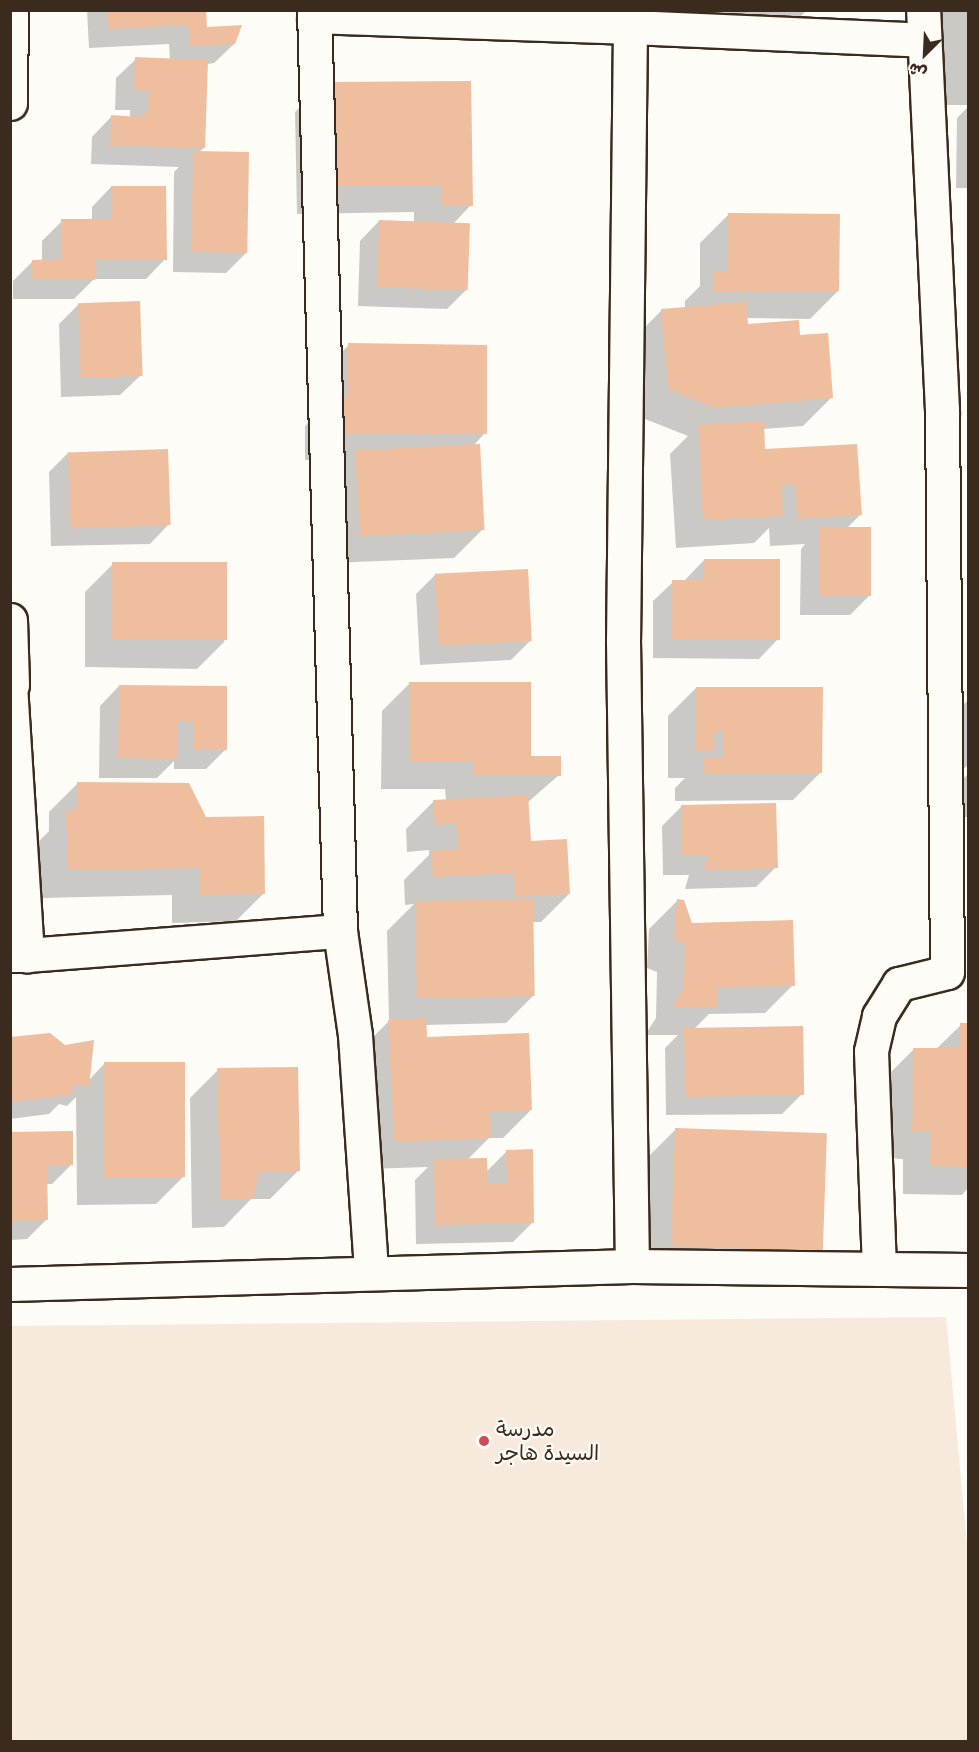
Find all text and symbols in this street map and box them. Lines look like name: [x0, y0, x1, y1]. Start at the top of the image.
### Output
north arrow: [895, 24, 955, 84]
text: ش: [906, 58, 930, 83]
place label: مدرسة السيدة هاجر: [496, 1416, 599, 1466]
marker: مدرسة السيدة هاجر: [477, 1434, 491, 1448]

